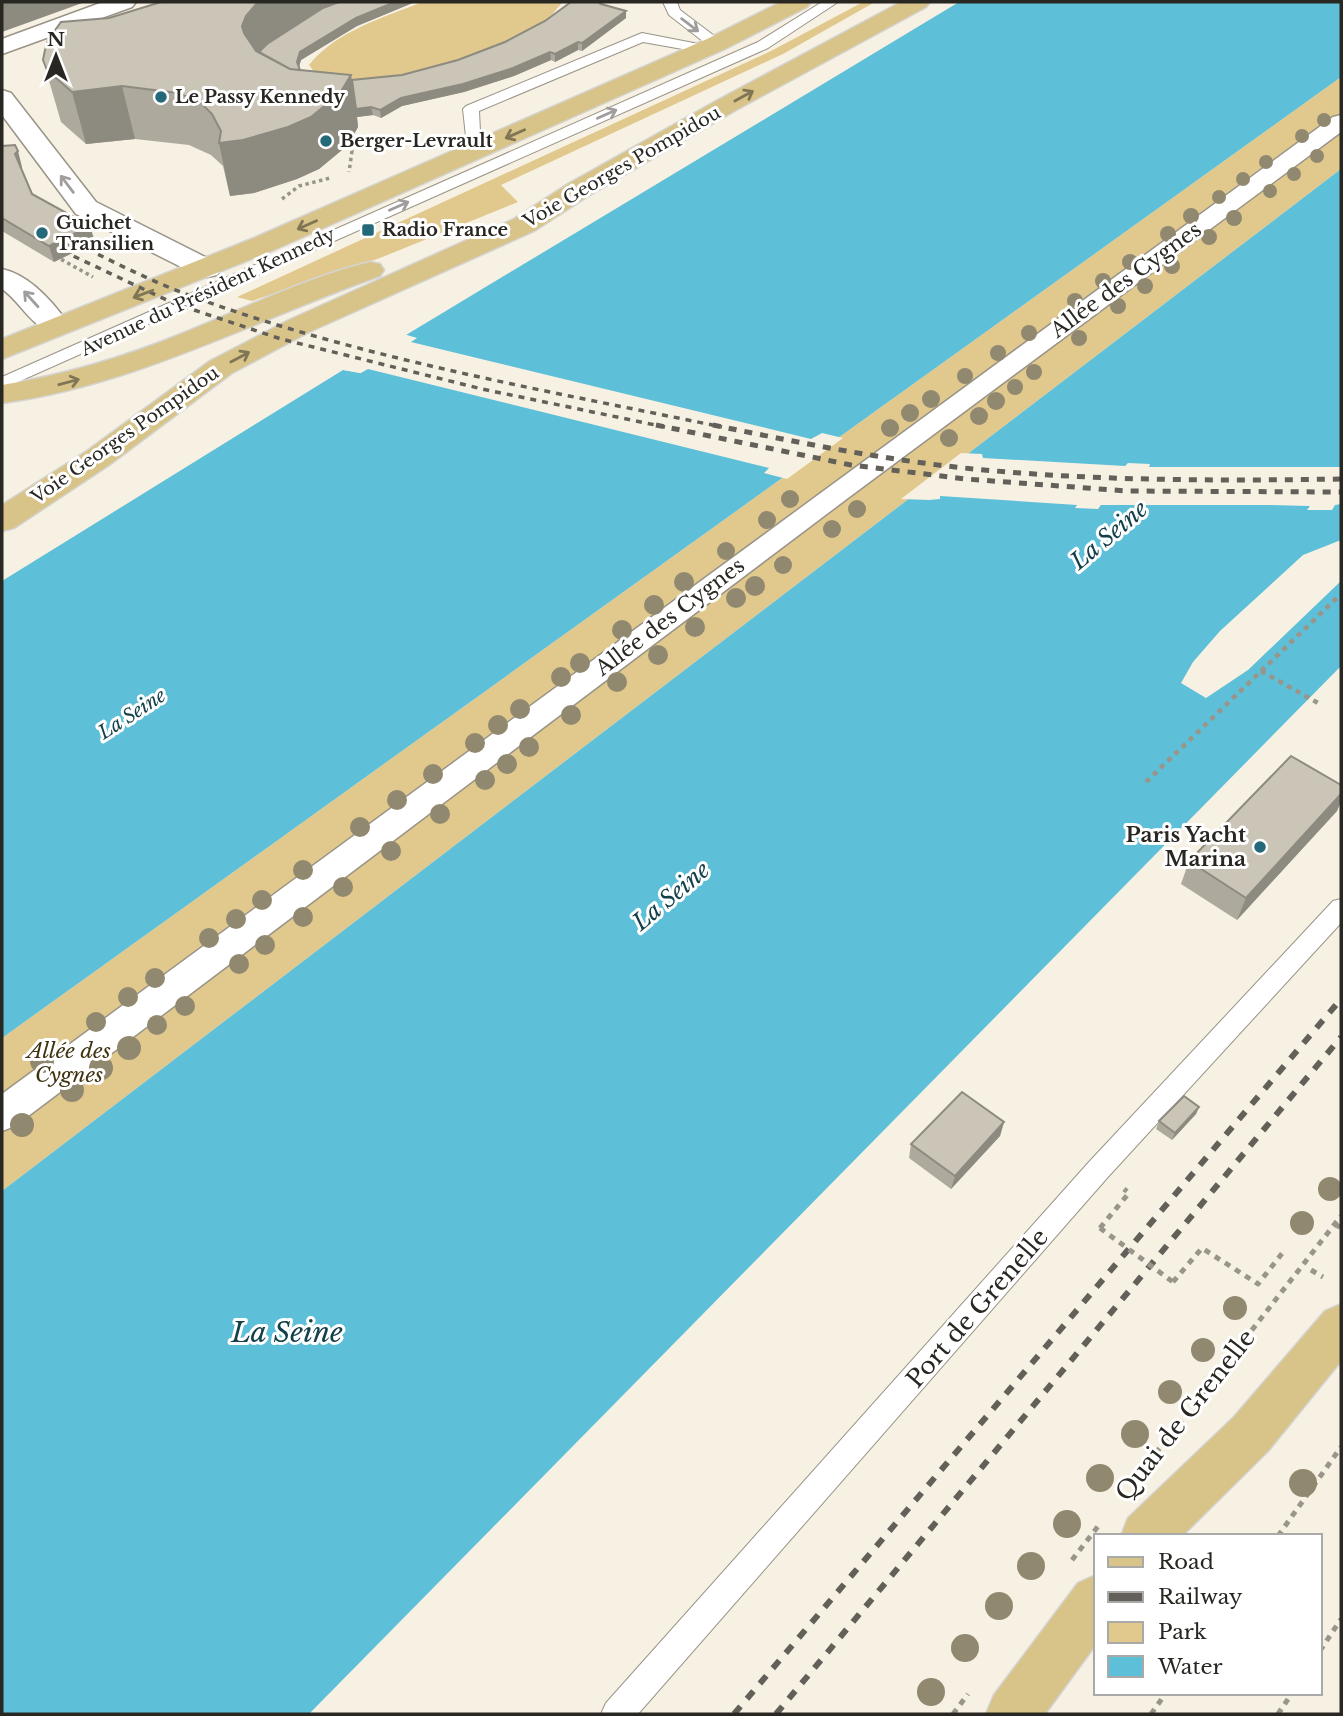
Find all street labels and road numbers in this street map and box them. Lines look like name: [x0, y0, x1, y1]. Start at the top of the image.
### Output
street label: Voie Georges Pompidou: [519, 101, 724, 233]
street label: Allée des Cygnes: [1045, 216, 1207, 344]
street label: Avenue du Président Kennedy: [77, 223, 339, 361]
street label: Voie Georges Pompidou: [26, 362, 223, 509]
street label: Allée des Cygnes: [589, 552, 750, 682]
street label: Port de Grenelle: [900, 1223, 1054, 1393]
street label: Quai de Grenelle: [1109, 1324, 1261, 1506]

